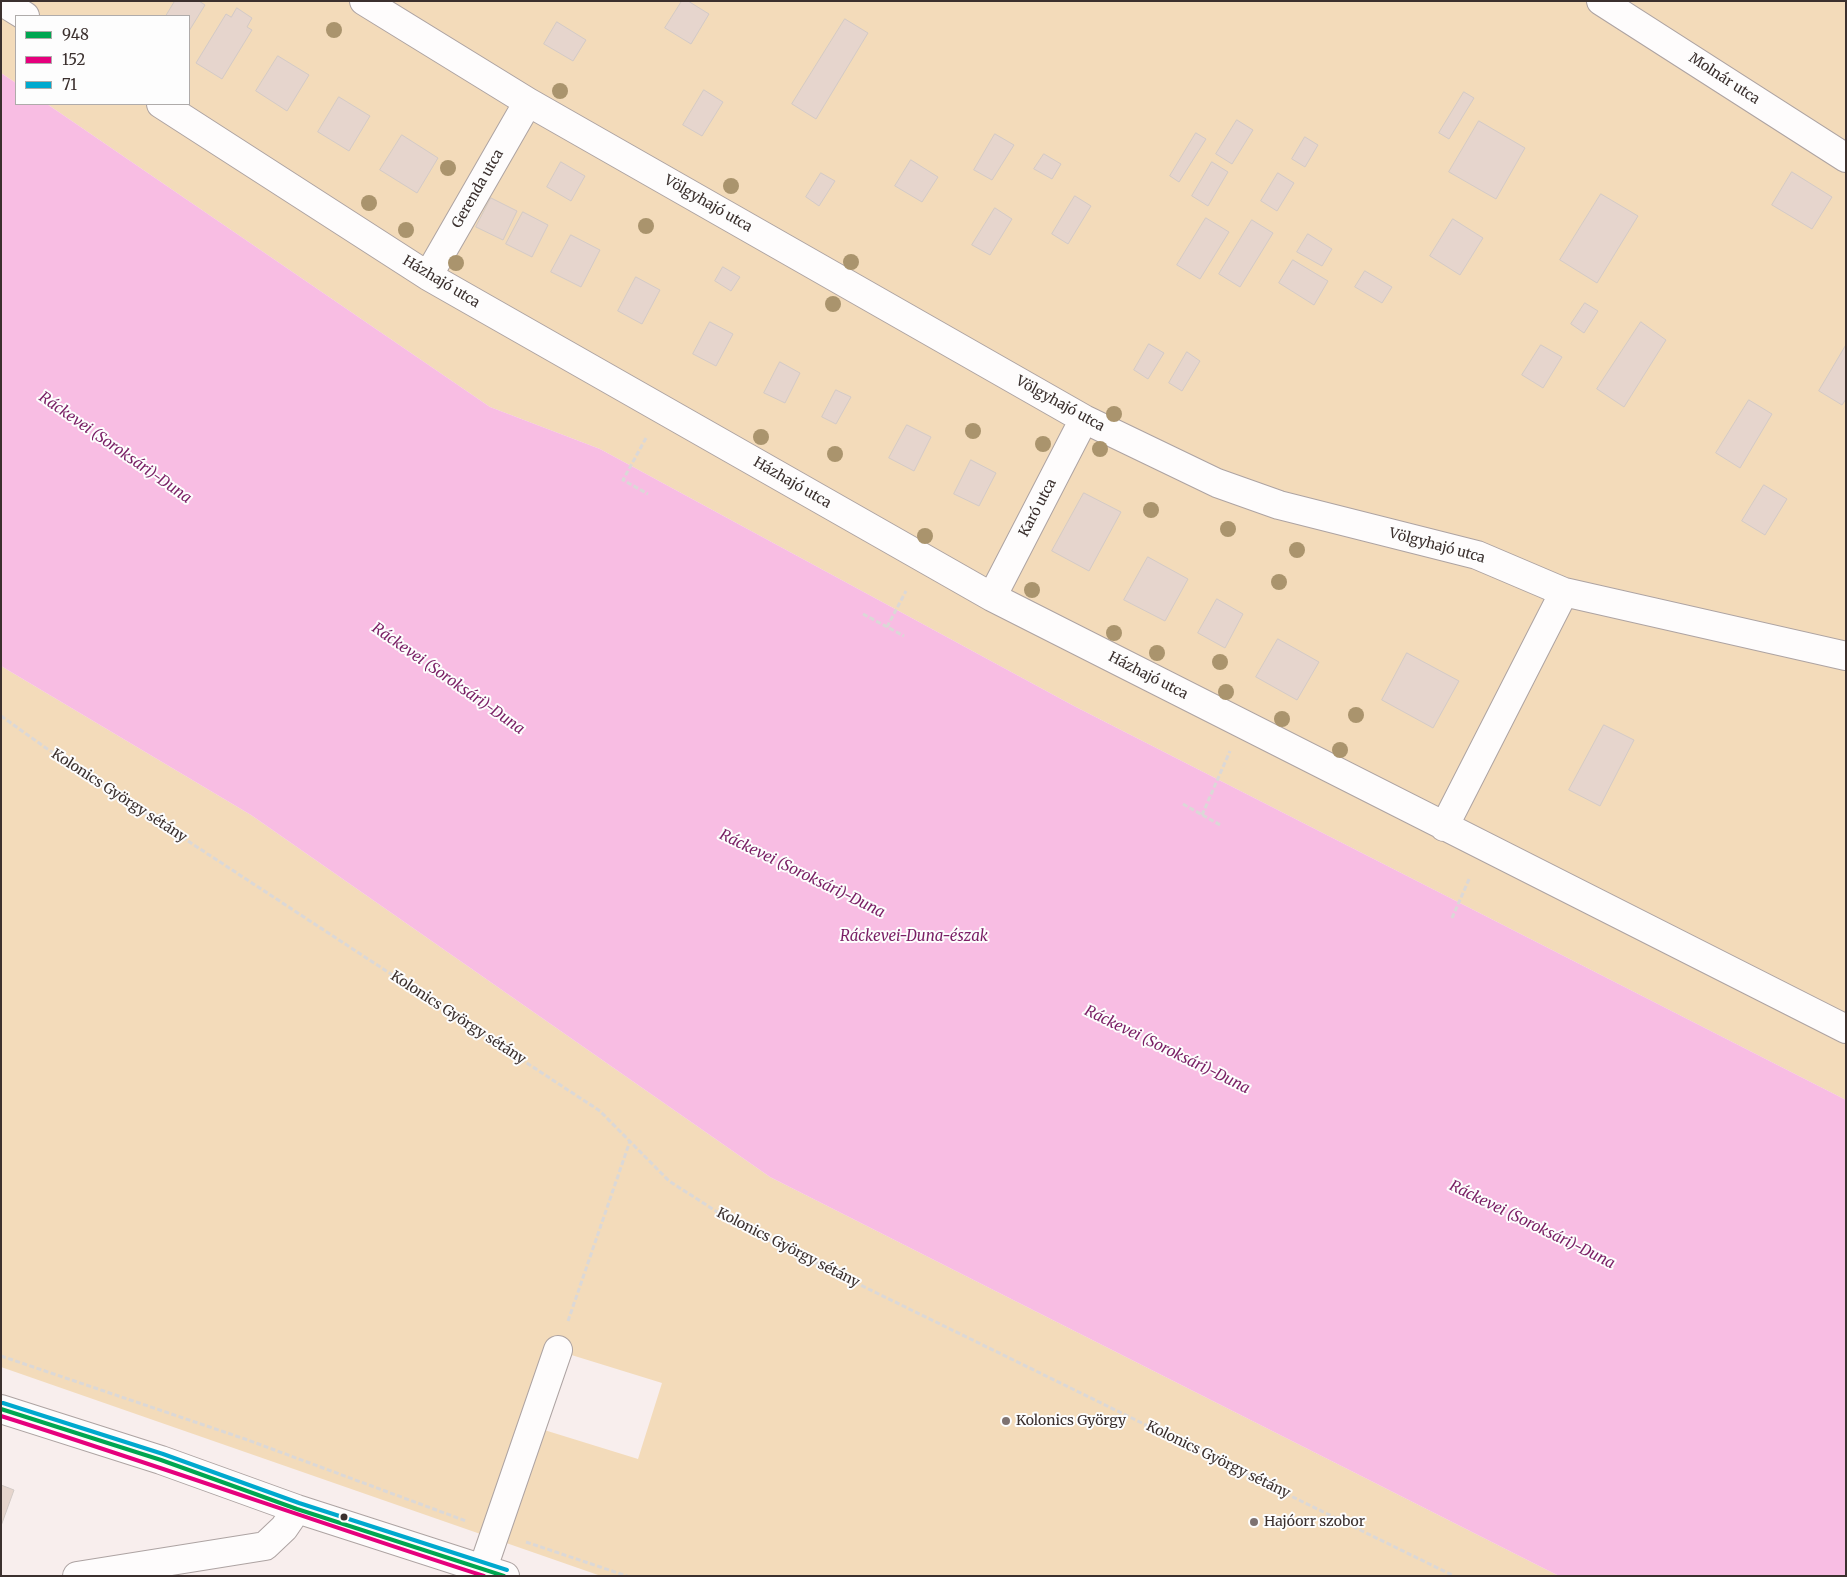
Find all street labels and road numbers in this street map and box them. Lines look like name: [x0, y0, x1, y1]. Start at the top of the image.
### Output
street label: Molnár utca: [1685, 50, 1763, 108]
street label: Gerenda utca: [449, 147, 507, 231]
street label: Völgyhajó utca: [661, 172, 755, 236]
street label: Házhajó utca: [399, 252, 483, 312]
street label: Völgyhajó utca: [1013, 373, 1107, 435]
street label: Házhajó utca: [750, 454, 834, 512]
street label: Karó utca: [1016, 476, 1060, 540]
street label: Völgyhajó utca: [1387, 525, 1487, 567]
street label: Házhajó utca: [1105, 649, 1191, 703]
street label: Kolonics György sétány: [48, 746, 190, 846]
street label: Kolonics György sétány: [387, 968, 529, 1068]
street label: Kolonics György sétány: [714, 1205, 862, 1291]
street label: Kolonics György sétány: [1143, 1418, 1293, 1502]

